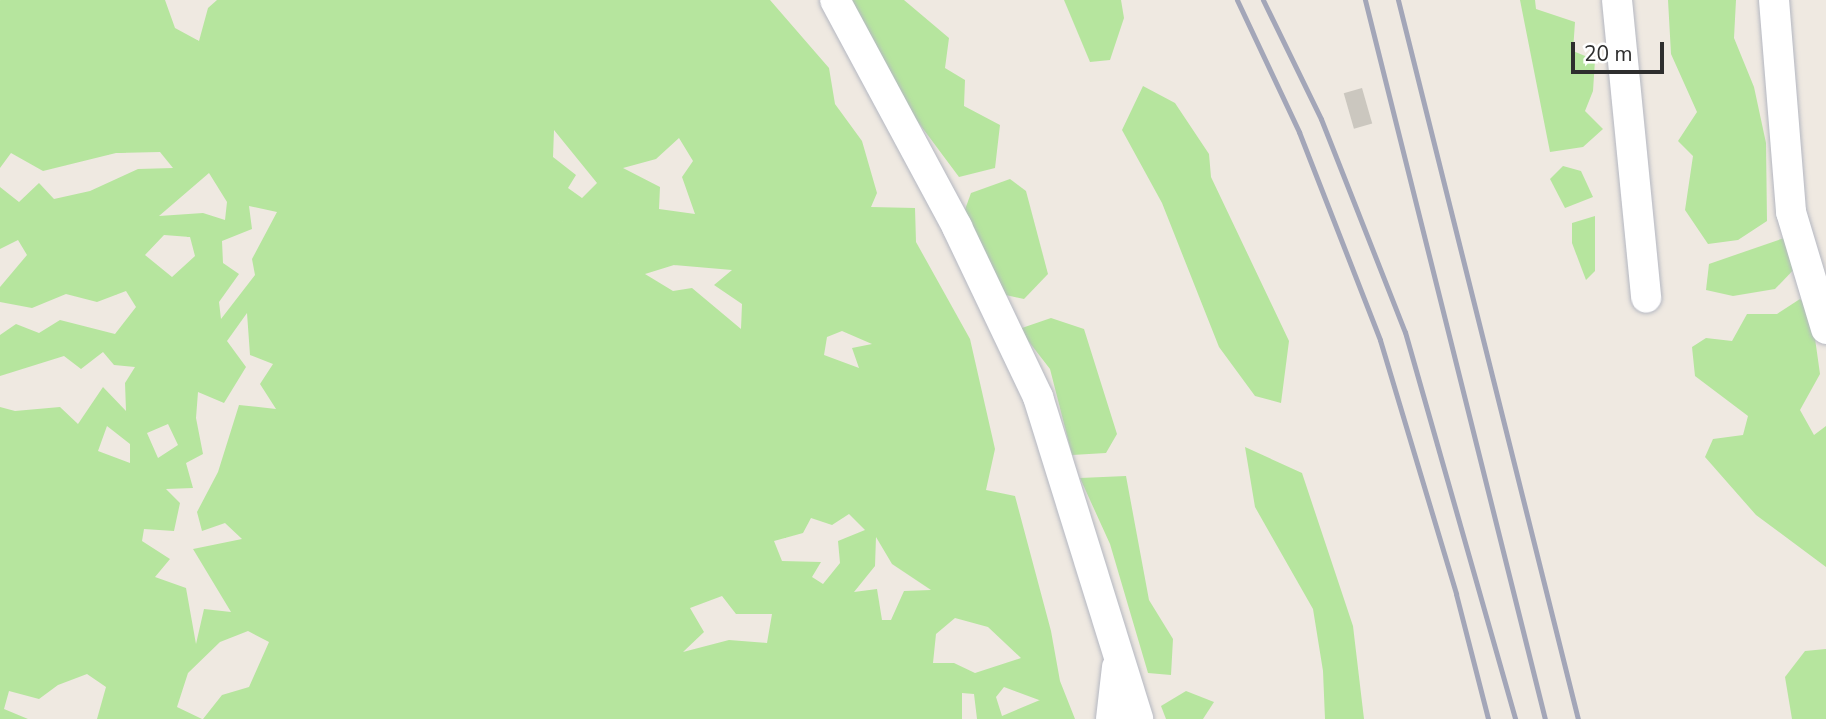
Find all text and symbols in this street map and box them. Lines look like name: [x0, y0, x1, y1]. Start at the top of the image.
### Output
scale bar: [1574, 28, 1667, 72]
text: 20 m: [1584, 40, 1633, 68]

